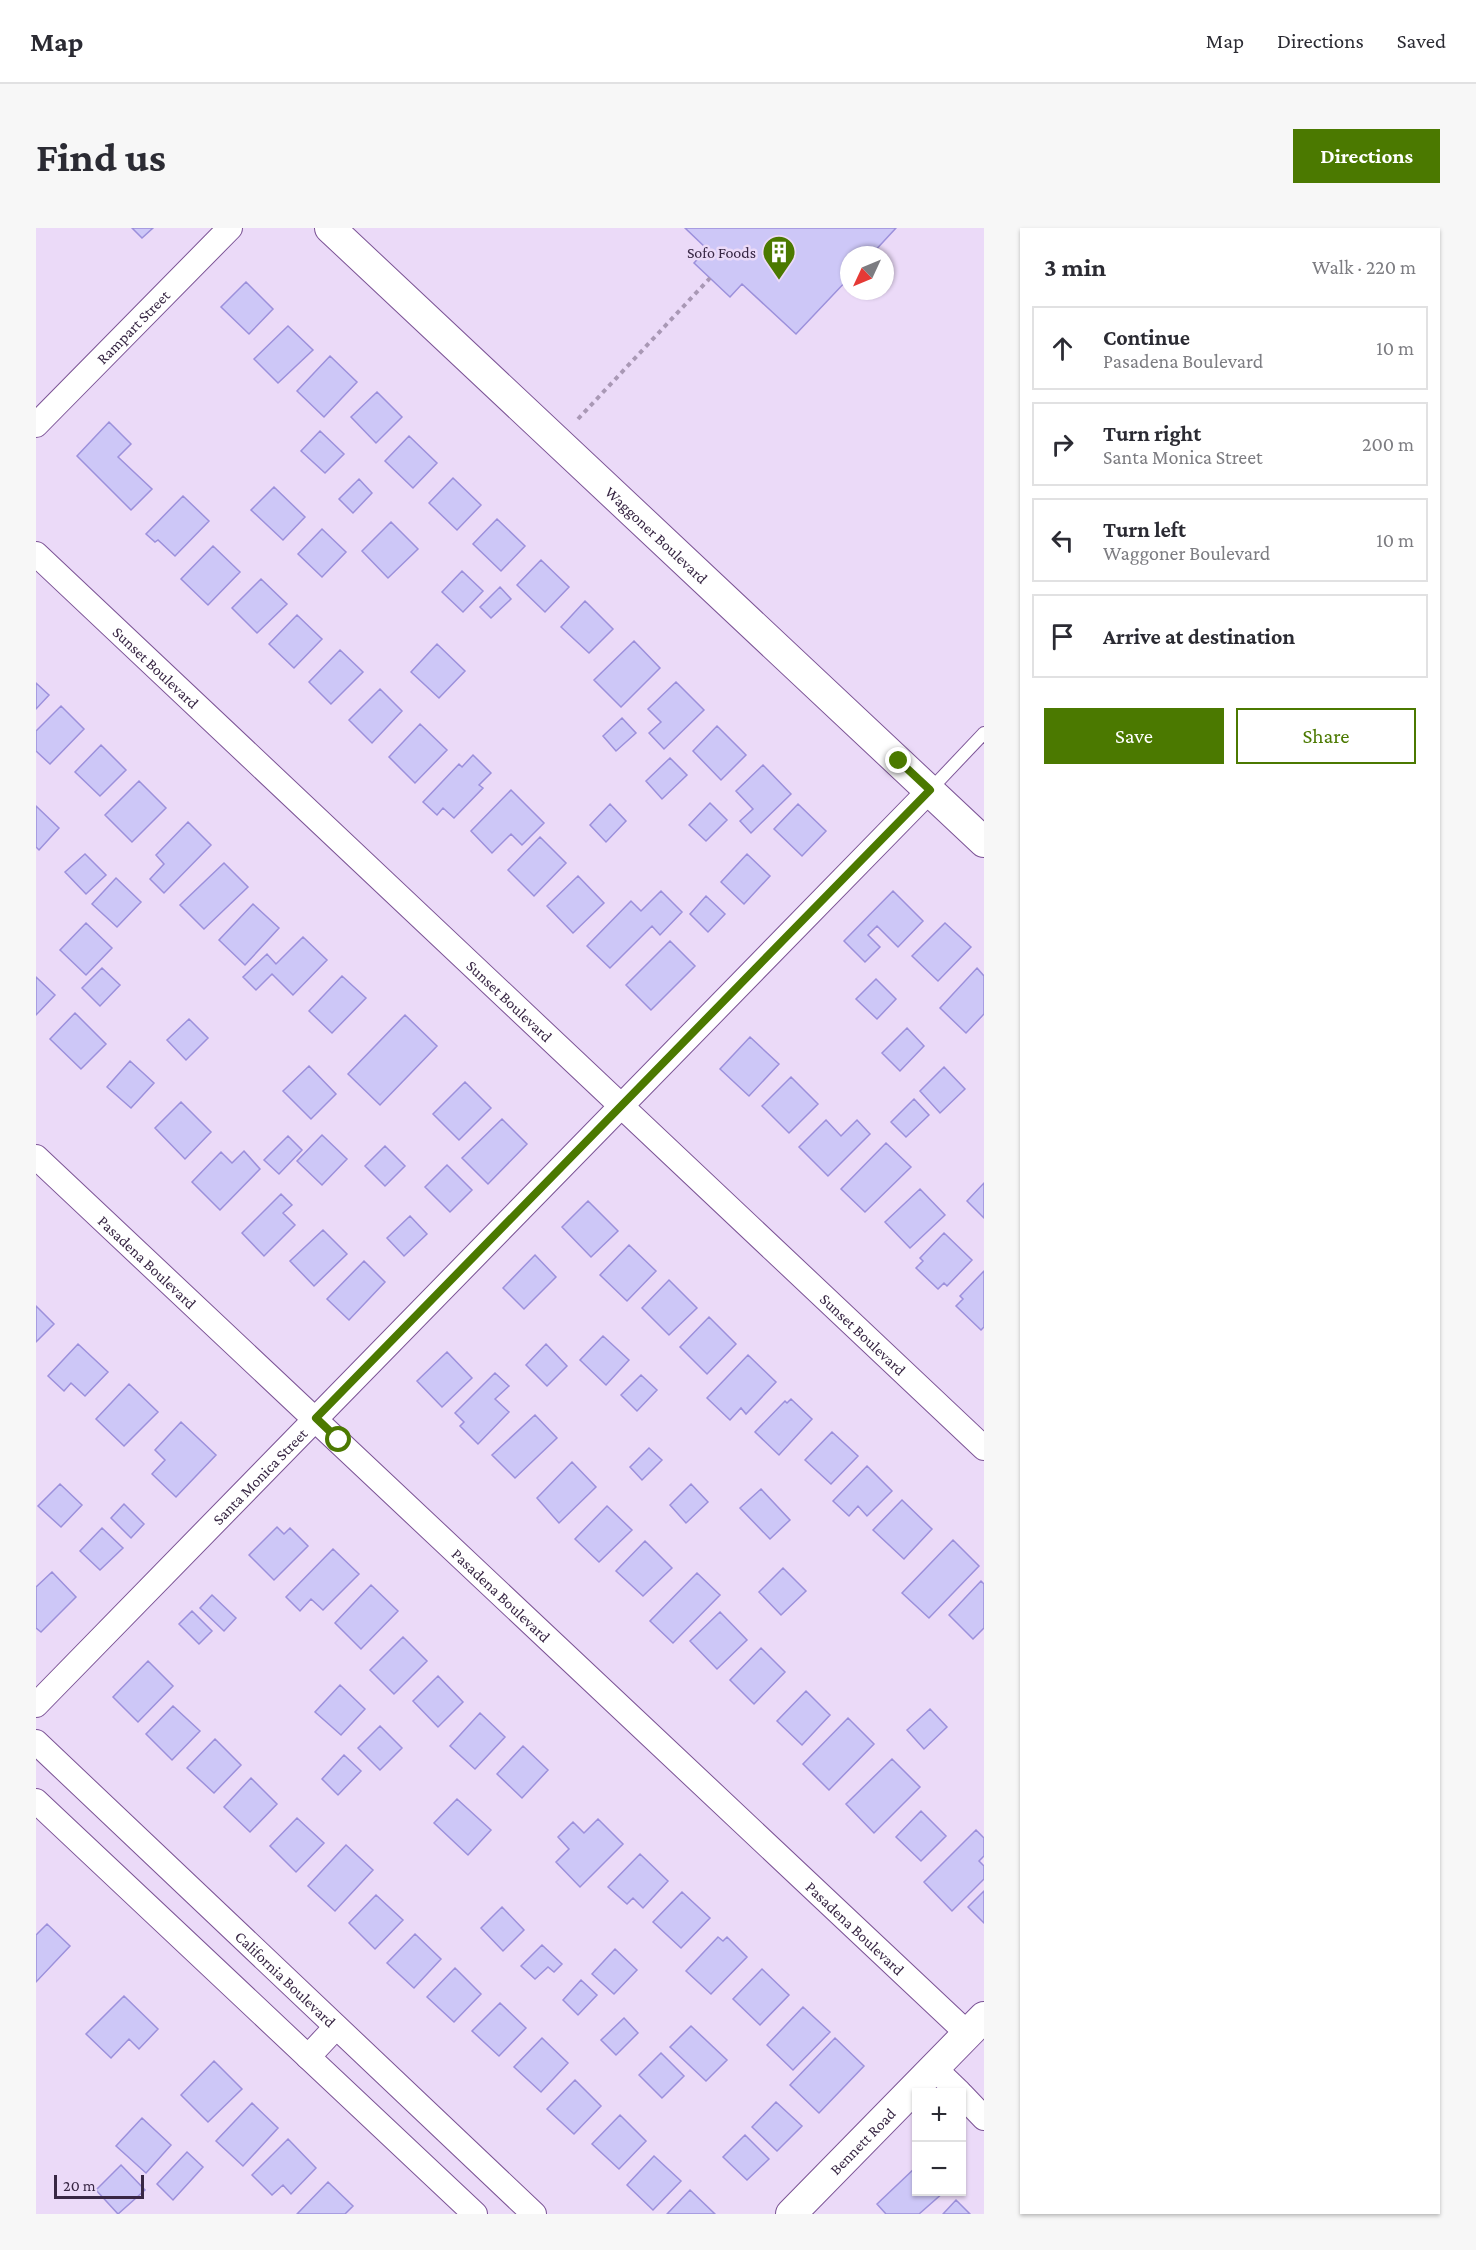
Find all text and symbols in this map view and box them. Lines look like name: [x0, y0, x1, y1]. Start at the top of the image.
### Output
text: Map: [30, 26, 83, 57]
text: Map: [1206, 29, 1244, 53]
text: Directions: [1277, 29, 1364, 53]
text: Saved: [1397, 29, 1446, 53]
button: Directions: [1293, 129, 1440, 183]
text: Find us: [36, 133, 166, 180]
building icon: Sofo Foods: [761, 234, 797, 281]
place label: Sofo Foods: [687, 244, 756, 261]
north arrow: [840, 246, 894, 300]
text: 3 min: [1044, 253, 1106, 282]
text: Walk · 220 m: [1312, 256, 1416, 278]
street label: Rampart Street: [93, 286, 173, 367]
text: Continue: [1103, 325, 1190, 350]
icon: ahead: [1046, 332, 1079, 365]
text: 10 m: [1376, 337, 1414, 359]
text: Pasadena Boulevard: [1103, 350, 1263, 372]
text: Turn right: [1103, 421, 1201, 446]
icon: right: [1046, 428, 1079, 461]
text: 200 m: [1362, 433, 1414, 455]
text: Santa Monica Street: [1103, 446, 1263, 468]
street label: Waggoner Boulevard: [602, 483, 712, 587]
text: Turn left: [1103, 517, 1186, 542]
icon: left: [1046, 524, 1079, 557]
text: 10 m: [1376, 529, 1414, 551]
text: Waggoner Boulevard: [1103, 542, 1270, 564]
icon: arrive: [1046, 620, 1079, 653]
street label: Sunset Boulevard: [110, 623, 203, 712]
text: Arrive at destination: [1103, 624, 1295, 649]
button: Save: [1044, 708, 1224, 764]
button: Share: [1236, 708, 1416, 764]
route end: [885, 747, 911, 773]
street label: Sunset Boulevard: [463, 956, 556, 1045]
street label: Pasadena Boulevard: [95, 1212, 200, 1312]
street label: Sunset Boulevard: [817, 1290, 910, 1379]
street label: Santa Monica Street: [209, 1424, 311, 1528]
route start: [325, 1426, 351, 1452]
street label: Pasadena Boulevard: [449, 1545, 554, 1645]
street label: Pasadena Boulevard: [803, 1878, 908, 1978]
street label: California Boulevard: [232, 1927, 340, 2030]
map controls: [912, 2088, 966, 2196]
button: +: [912, 2088, 966, 2142]
street label: Bennett Road: [826, 2104, 899, 2178]
button: −: [912, 2142, 966, 2196]
scale bar: [54, 2172, 144, 2200]
text: 20 m: [63, 2177, 96, 2194]

